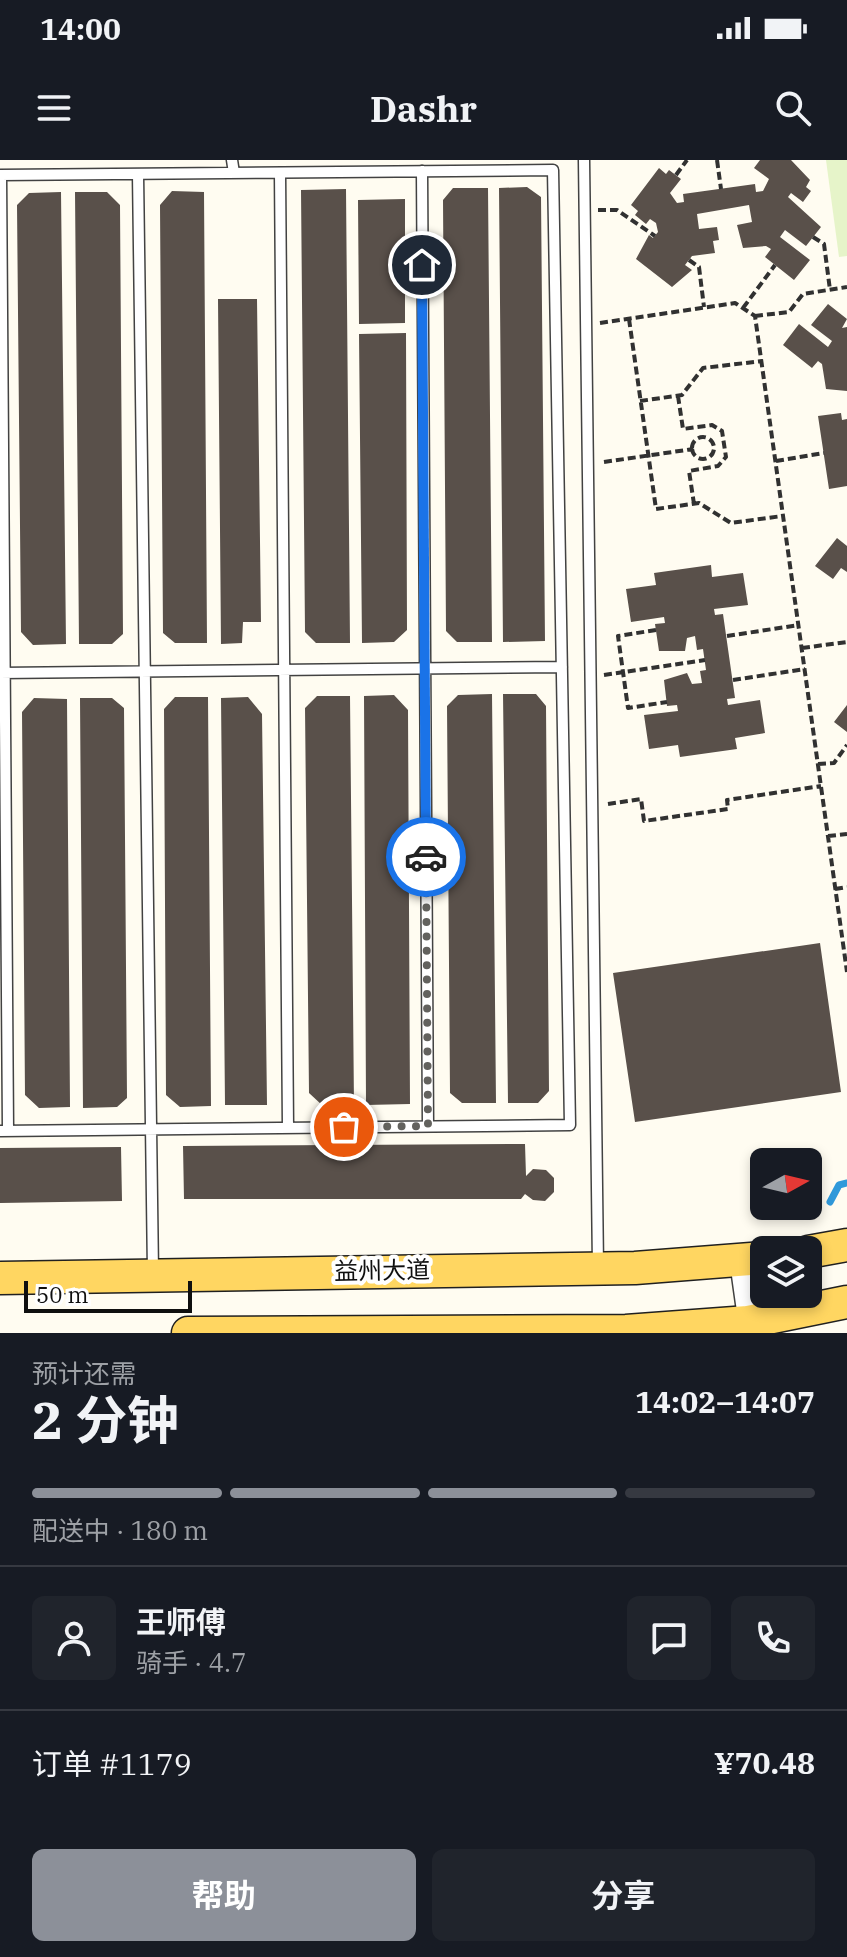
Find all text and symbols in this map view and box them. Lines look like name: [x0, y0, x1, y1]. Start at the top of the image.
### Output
text: 14:00: [40, 9, 121, 48]
text: Dashr: [370, 85, 477, 132]
icon: menu: [32, 86, 76, 130]
icon: search: [771, 86, 815, 130]
pin: [388, 231, 456, 299]
icon: home: [400, 243, 444, 287]
courier: [386, 817, 466, 897]
icon: car: [404, 835, 448, 879]
pin: [310, 1093, 378, 1161]
icon: bag: [322, 1105, 366, 1149]
north arrow: [750, 1148, 822, 1220]
map controls: [750, 1148, 822, 1308]
button: layers: [750, 1236, 822, 1308]
street label: 益州大道: [334, 1253, 430, 1287]
scale bar: [24, 1277, 192, 1313]
text: 50 m: [36, 1280, 88, 1309]
text: 预计还需: [32, 1356, 136, 1390]
text: 14:02–14:07: [635, 1382, 815, 1421]
text: 2 分钟: [32, 1386, 179, 1453]
text: 配送中 · 180 m: [32, 1513, 208, 1547]
button: person: [32, 1596, 116, 1680]
button: chat: [627, 1596, 711, 1680]
button: phone: [731, 1596, 815, 1680]
text: 王师傅: [136, 1602, 226, 1641]
text: 骑手 · 4.7: [136, 1645, 247, 1679]
text: ¥70.48: [714, 1743, 815, 1782]
text: 订单 #1179: [32, 1744, 192, 1783]
button: 帮助: [32, 1849, 416, 1941]
button: 分享: [432, 1849, 815, 1941]

